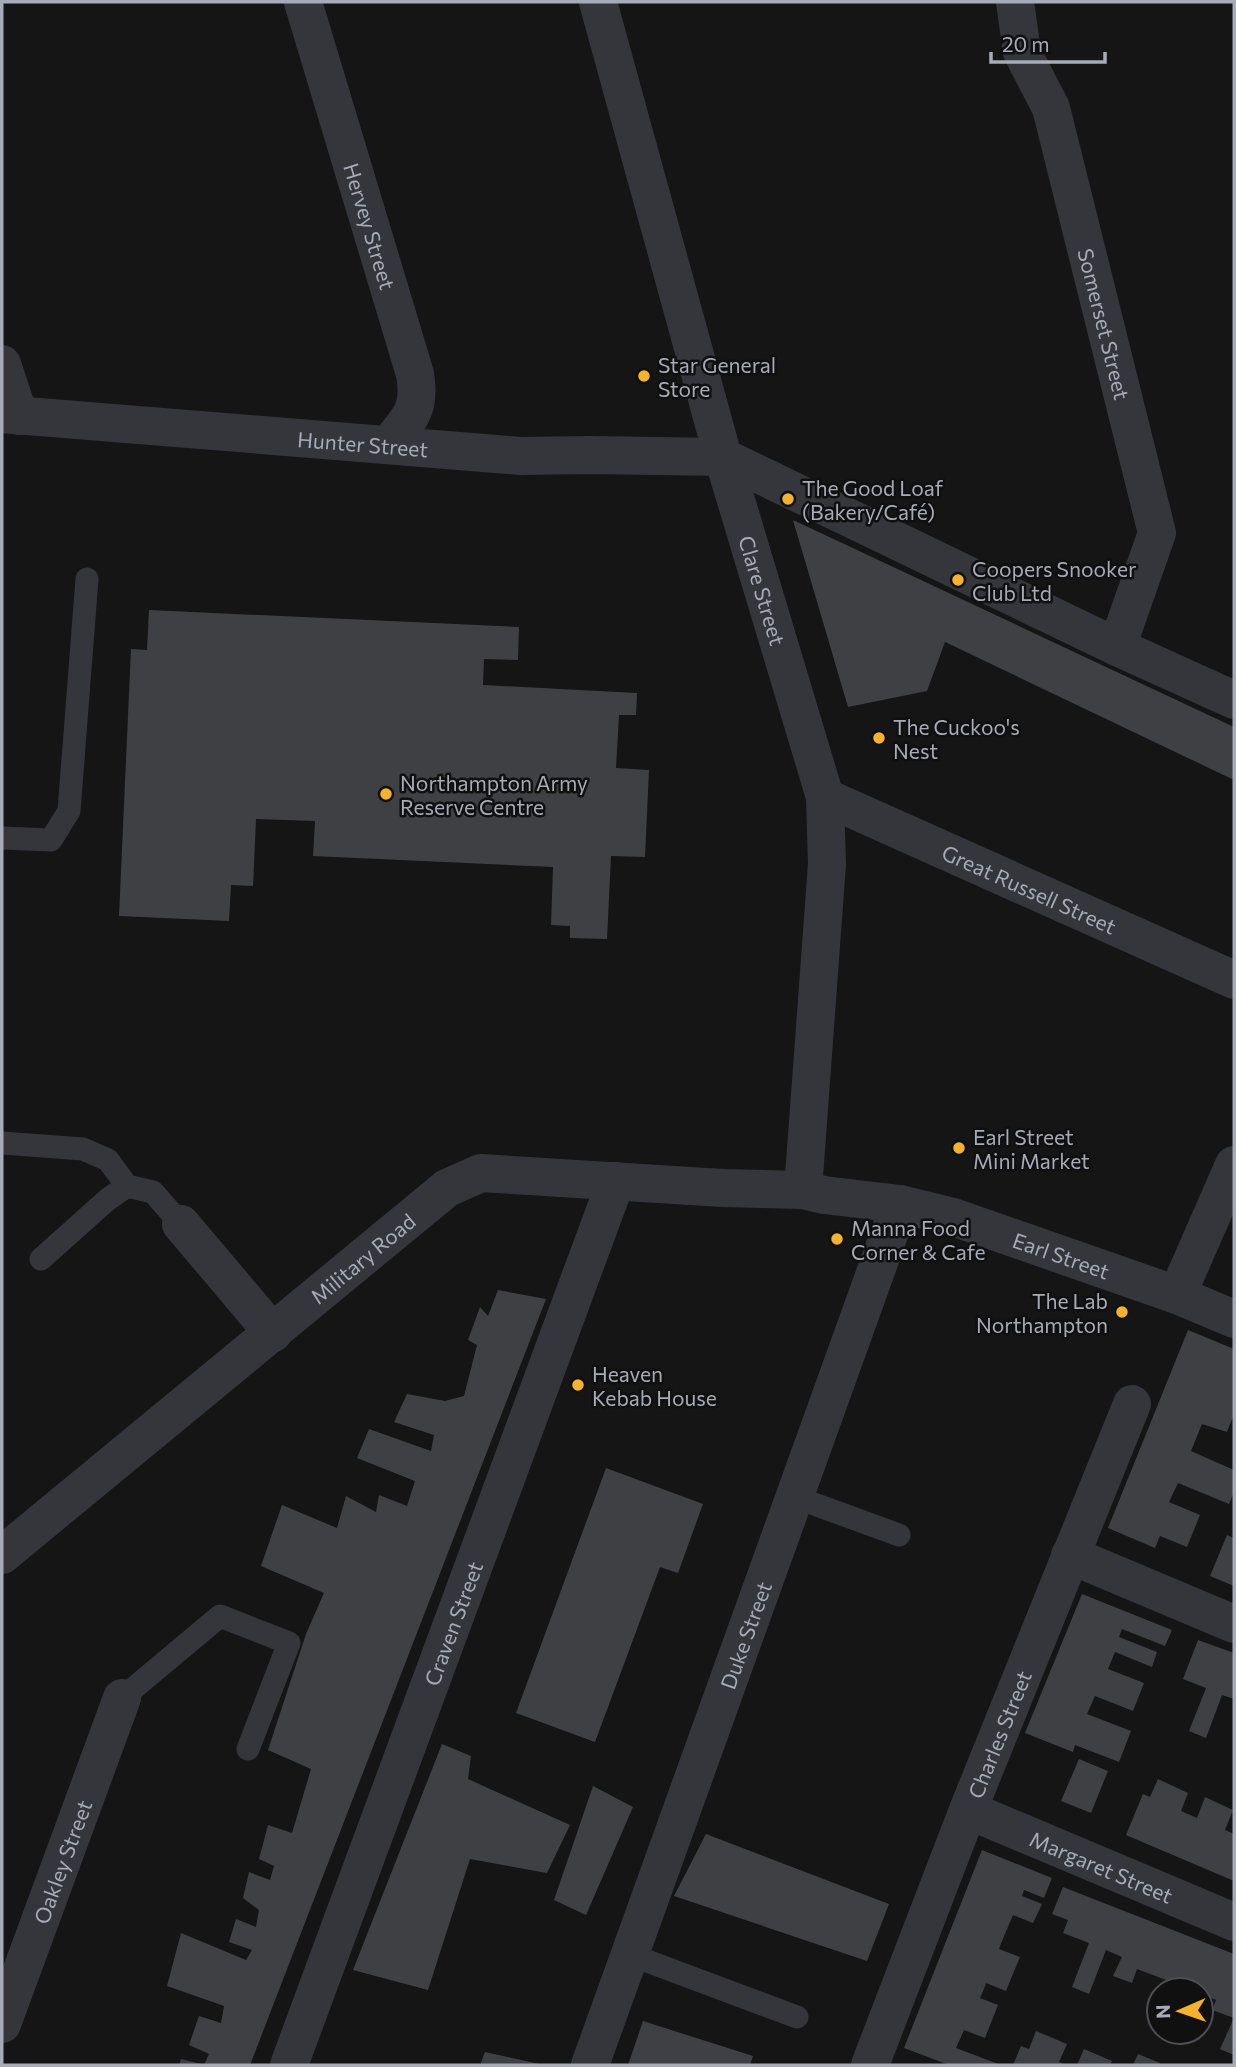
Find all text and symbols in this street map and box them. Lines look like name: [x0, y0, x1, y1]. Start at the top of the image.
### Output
scale bar: [991, 21, 1105, 65]
text: 20 m: [1002, 31, 1050, 56]
street label: Hervey Street: [340, 160, 401, 292]
street label: Somerset Street: [1074, 246, 1136, 402]
place label: Star General Store: [658, 352, 776, 401]
marker: Star General Store: [636, 368, 652, 384]
street label: Hunter Street: [297, 425, 429, 461]
place label: The Good Loaf (Bakery/Café): [802, 475, 944, 524]
marker: The Good Loaf (Bakery/Café): [780, 491, 796, 507]
street label: Clare Street: [735, 532, 791, 648]
place label: Coopers Snooker Club Ltd: [972, 556, 1136, 605]
marker: Coopers Snooker Club Ltd: [950, 572, 966, 588]
place label: The Cuckoo's Nest: [893, 714, 1020, 763]
marker: The Cuckoo's Nest: [871, 730, 887, 746]
place label: Northampton Army Reserve Centre: [400, 770, 588, 819]
marker: Northampton Army Reserve Centre: [378, 786, 394, 802]
street label: Great Russell Street: [938, 839, 1120, 938]
place label: Earl Street Mini Market: [973, 1124, 1090, 1173]
marker: Earl Street Mini Market: [951, 1140, 967, 1156]
street label: Military Road: [305, 1207, 420, 1308]
place label: Manna Food Corner & Cafe: [851, 1215, 986, 1264]
street label: Earl Street: [1010, 1226, 1113, 1283]
marker: Manna Food Corner & Cafe: [829, 1231, 845, 1247]
place label: The Lab Northampton: [976, 1288, 1108, 1337]
marker: The Lab Northampton: [1114, 1304, 1130, 1320]
place label: Heaven Kebab House: [592, 1361, 717, 1410]
marker: Heaven Kebab House: [570, 1377, 586, 1393]
street label: Craven Street: [418, 1558, 487, 1689]
street label: Duke Street: [714, 1578, 776, 1692]
street label: Charles Street: [962, 1667, 1036, 1802]
street label: Oakley Street: [28, 1796, 96, 1927]
street label: Margaret Street: [1026, 1825, 1177, 1907]
north arrow: [1145, 1976, 1215, 2046]
text: N: [1151, 2004, 1174, 2019]

